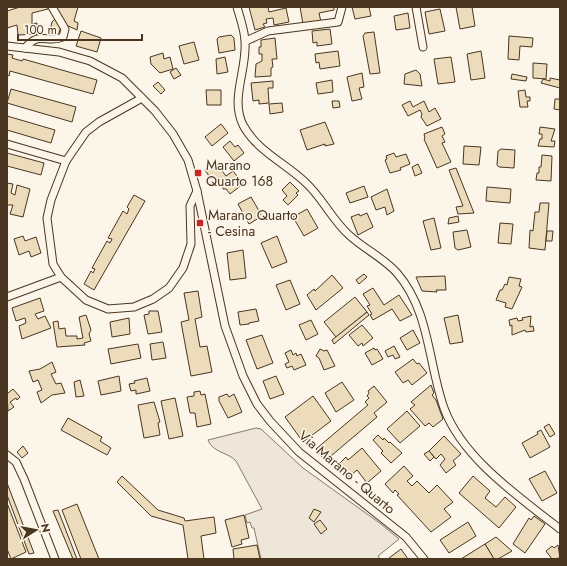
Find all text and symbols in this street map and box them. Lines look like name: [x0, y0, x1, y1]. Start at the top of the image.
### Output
scale bar: [18, 16, 142, 42]
text: 100 m: [24, 21, 57, 39]
place label: Marano Quarto 168: [206, 155, 273, 191]
marker: Marano Quarto 168: [193, 168, 203, 178]
place label: Marano Quarto - Cesina: [208, 205, 298, 241]
marker: Marano Quarto - Cesina: [195, 218, 205, 228]
street label: Via Marano - Quarto: [294, 426, 400, 519]
north arrow: [16, 510, 56, 550]
text: N: [37, 522, 55, 534]

